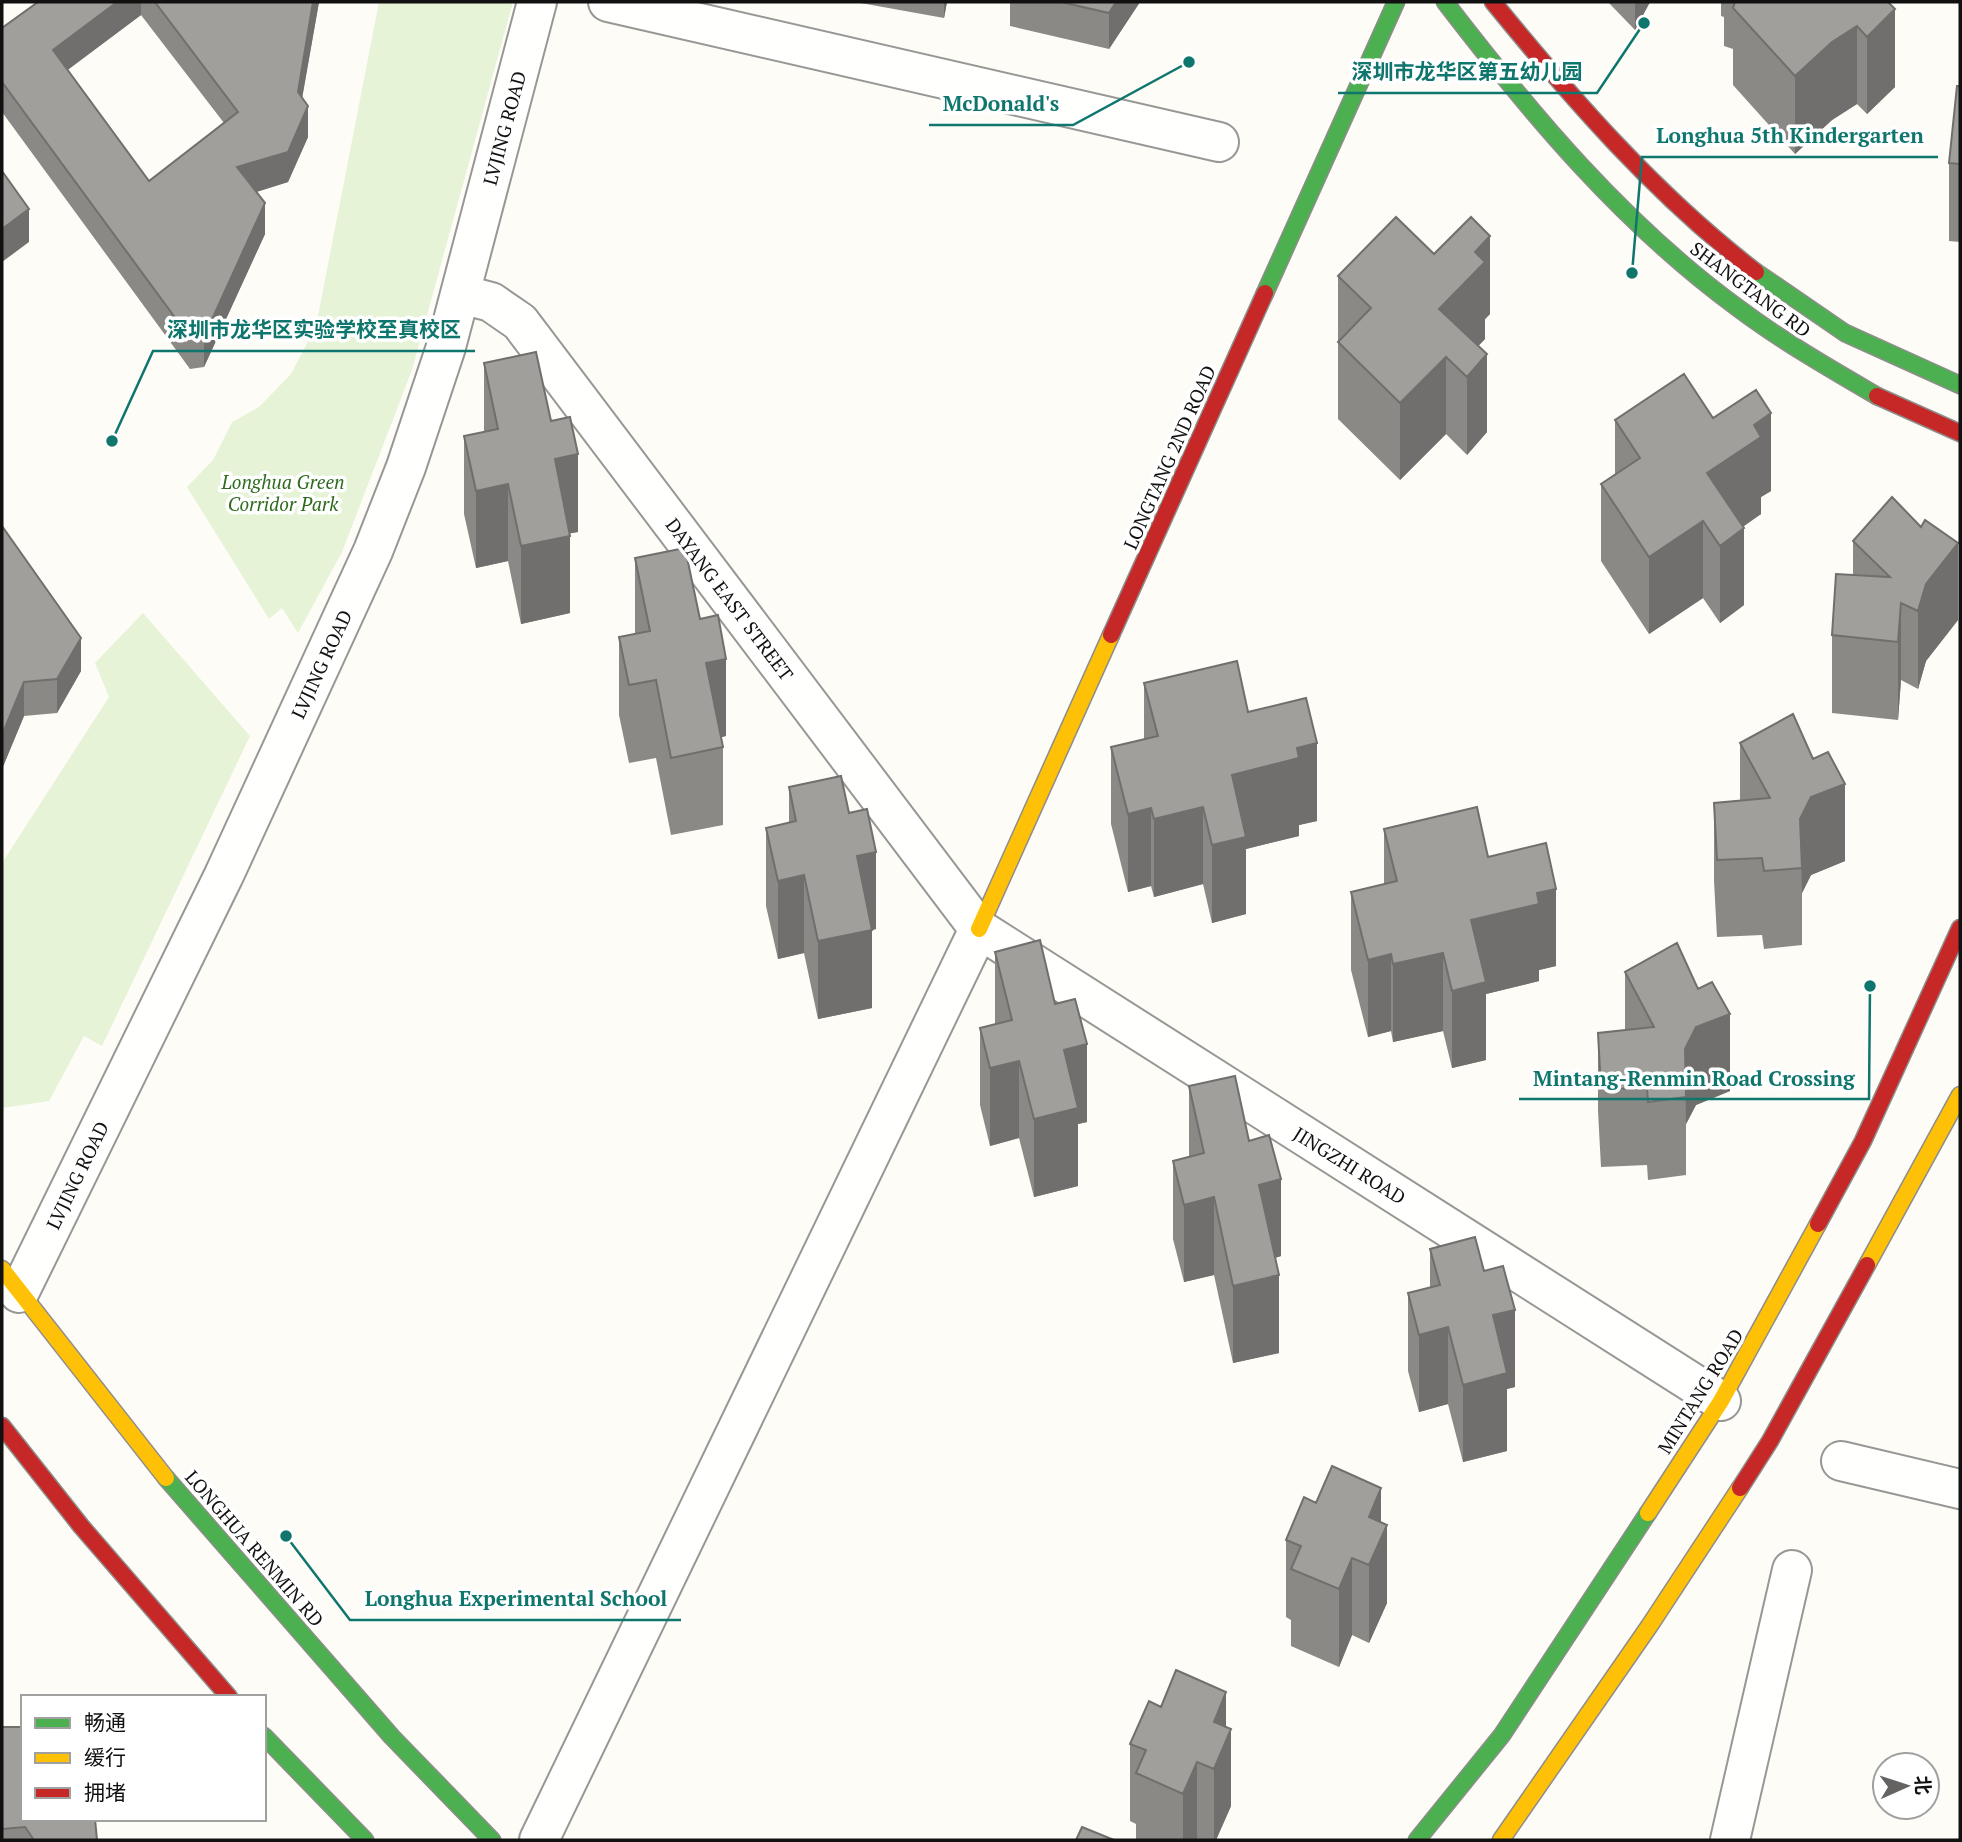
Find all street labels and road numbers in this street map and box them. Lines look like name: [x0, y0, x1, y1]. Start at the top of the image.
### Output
street label: LVJING ROAD: [477, 68, 531, 188]
street label: SHANGTANG RD: [1686, 236, 1816, 342]
street label: LONGTANG 2ND ROAD: [1117, 361, 1221, 553]
street label: DAYANG EAST STREET: [661, 513, 799, 685]
street label: LVJING ROAD: [285, 606, 357, 722]
street label: LVJING ROAD: [40, 1117, 114, 1233]
street label: JINGZHI ROAD: [1289, 1121, 1411, 1209]
street label: MINTANG ROAD: [1652, 1324, 1748, 1458]
street label: LONGHUA RENMIN RD: [180, 1465, 330, 1631]

